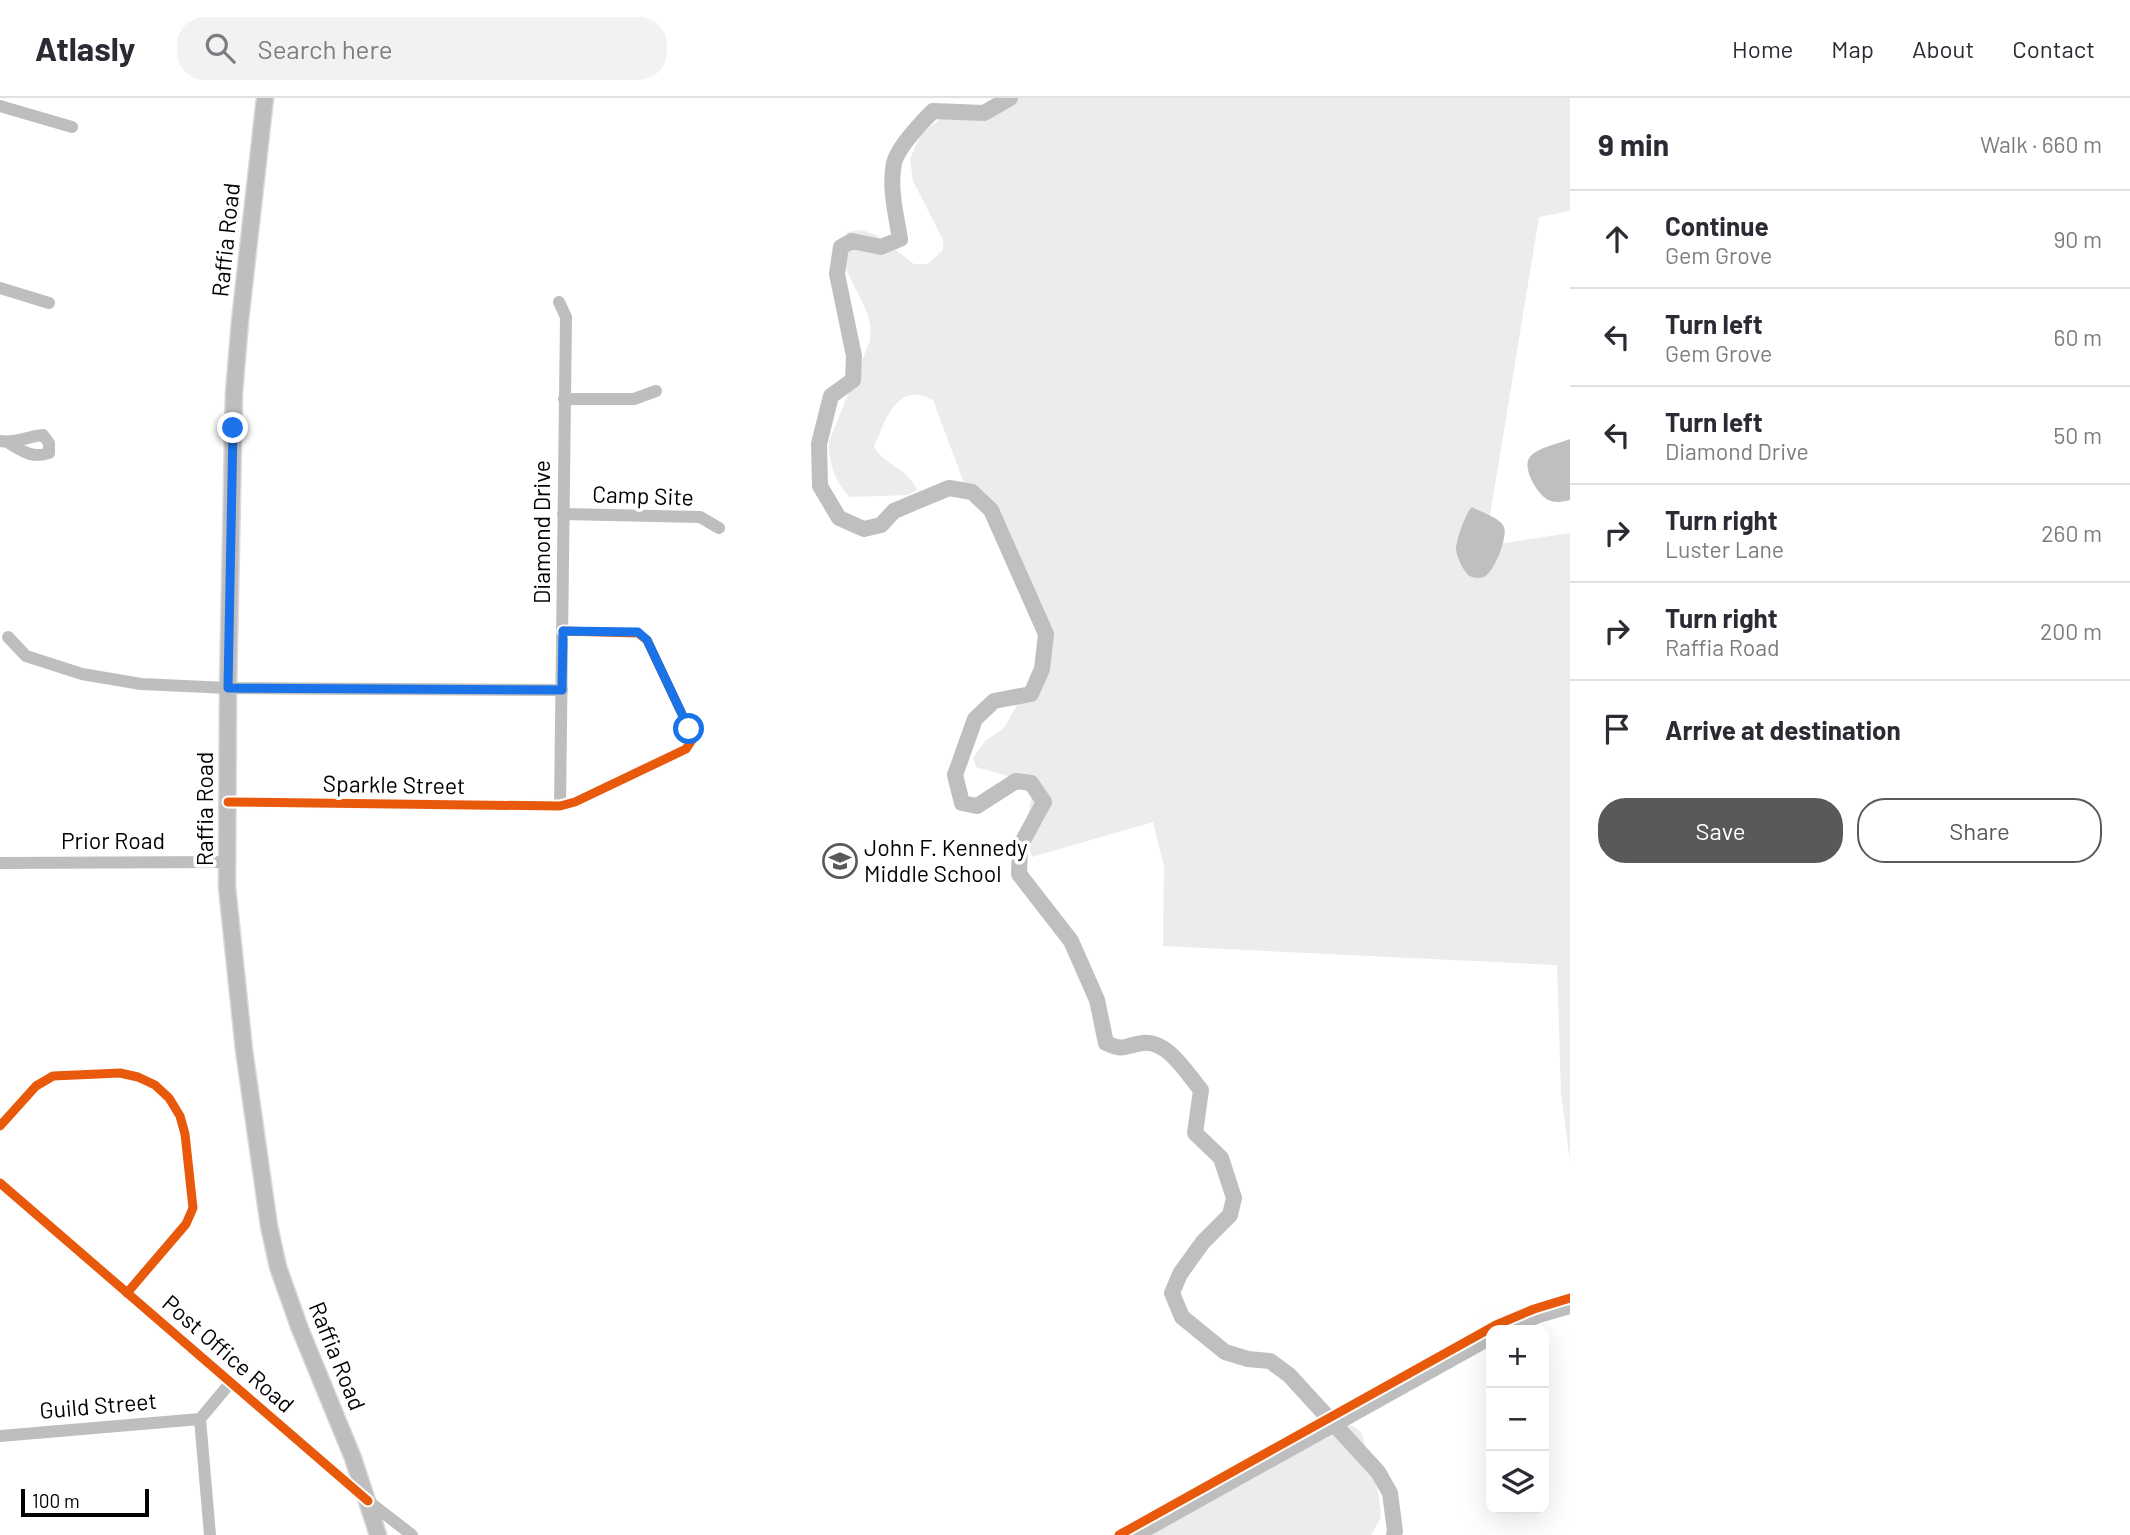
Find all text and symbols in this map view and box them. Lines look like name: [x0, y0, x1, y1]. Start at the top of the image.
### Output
search box: [177, 17, 667, 80]
text: Atlasly: [35, 28, 135, 68]
icon: search: [201, 29, 239, 67]
text: Search here: [257, 33, 393, 64]
text: Home: [1732, 34, 1793, 63]
text: Map: [1831, 34, 1874, 63]
text: About: [1912, 34, 1974, 63]
text: Contact: [2012, 34, 2095, 63]
text: 9 min: [1598, 126, 1669, 162]
text: Walk · 660 m: [1980, 130, 2102, 158]
street label: Raffia Road: [205, 181, 245, 298]
text: Continue: [1665, 210, 1769, 241]
icon: ahead: [1598, 220, 1636, 258]
text: 90 m: [2053, 225, 2102, 253]
text: Gem Grove: [1665, 241, 1772, 269]
text: Turn left: [1665, 308, 1763, 339]
icon: left: [1598, 318, 1636, 356]
text: 60 m: [2054, 323, 2102, 351]
text: Gem Grove: [1665, 339, 1772, 367]
text: Turn left: [1665, 406, 1763, 437]
route end: [217, 412, 248, 443]
icon: left: [1598, 416, 1636, 454]
text: 50 m: [2054, 421, 2102, 449]
text: Diamond Drive: [1665, 437, 1809, 465]
street label: Diamond Drive: [527, 460, 555, 604]
street label: Camp Site: [592, 479, 694, 511]
text: Turn right: [1665, 504, 1778, 535]
icon: right: [1598, 514, 1636, 552]
text: 260 m: [2041, 519, 2102, 547]
text: Luster Lane: [1665, 535, 1784, 563]
text: Turn right: [1665, 602, 1778, 633]
icon: right: [1598, 612, 1636, 650]
text: 200 m: [2040, 617, 2102, 645]
text: Raffia Road: [1665, 633, 1780, 661]
icon: arrive: [1598, 710, 1636, 748]
route start: [673, 713, 704, 744]
text: Arrive at destination: [1665, 714, 1901, 745]
street label: Raffia Road: [190, 752, 218, 866]
street label: Sparkle Street: [322, 769, 466, 799]
button: Save: [1598, 798, 1843, 863]
button: Share: [1857, 798, 2102, 863]
street label: Prior Road: [61, 826, 165, 854]
place label: John F. Kennedy Middle School: [864, 833, 1028, 887]
school or university icon: John F. Kennedy Middle School: [821, 842, 859, 880]
street label: Post Office Road: [157, 1288, 300, 1418]
street label: Raffia Road: [303, 1297, 372, 1414]
map controls: [1486, 1325, 1549, 1514]
button: +: [1486, 1325, 1549, 1388]
street label: Guild Street: [38, 1386, 158, 1424]
button: −: [1486, 1388, 1549, 1451]
button: layers: [1486, 1451, 1549, 1514]
scale bar: [21, 1486, 149, 1518]
text: 100 m: [32, 1489, 80, 1512]

